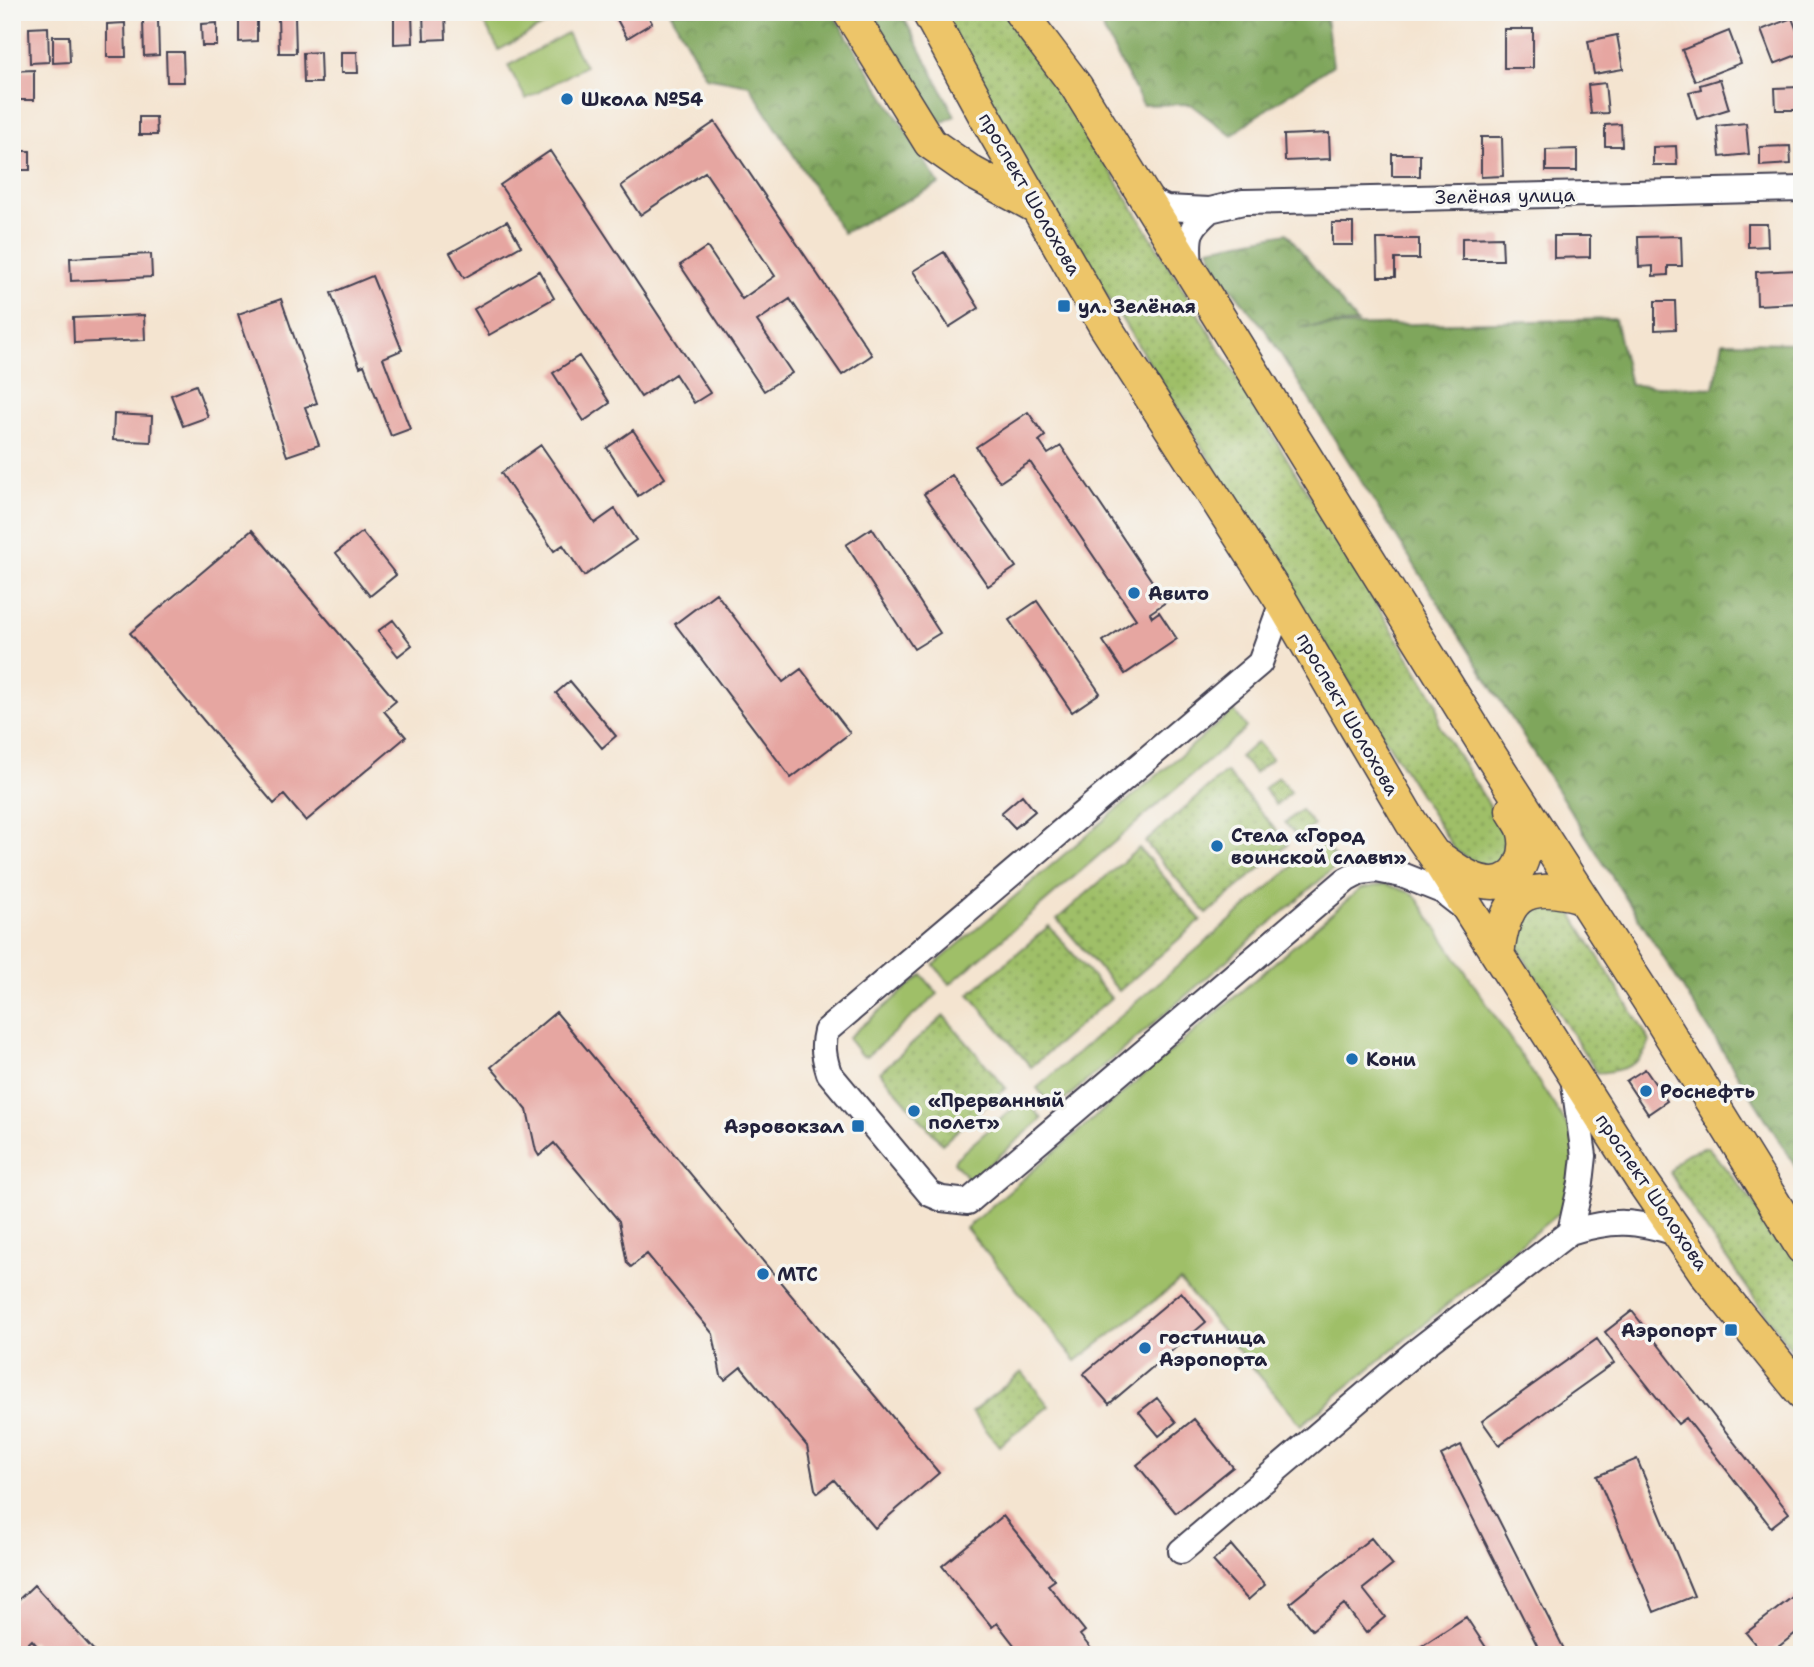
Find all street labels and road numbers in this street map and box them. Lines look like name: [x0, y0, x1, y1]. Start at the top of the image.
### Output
street label: проспект Шолохова: [973, 108, 1087, 280]
street label: Зелёная улица: [1435, 182, 1576, 210]
street label: проспект Шолохова: [1291, 628, 1405, 800]
street label: проспект Шолохова: [1590, 1109, 1714, 1276]

